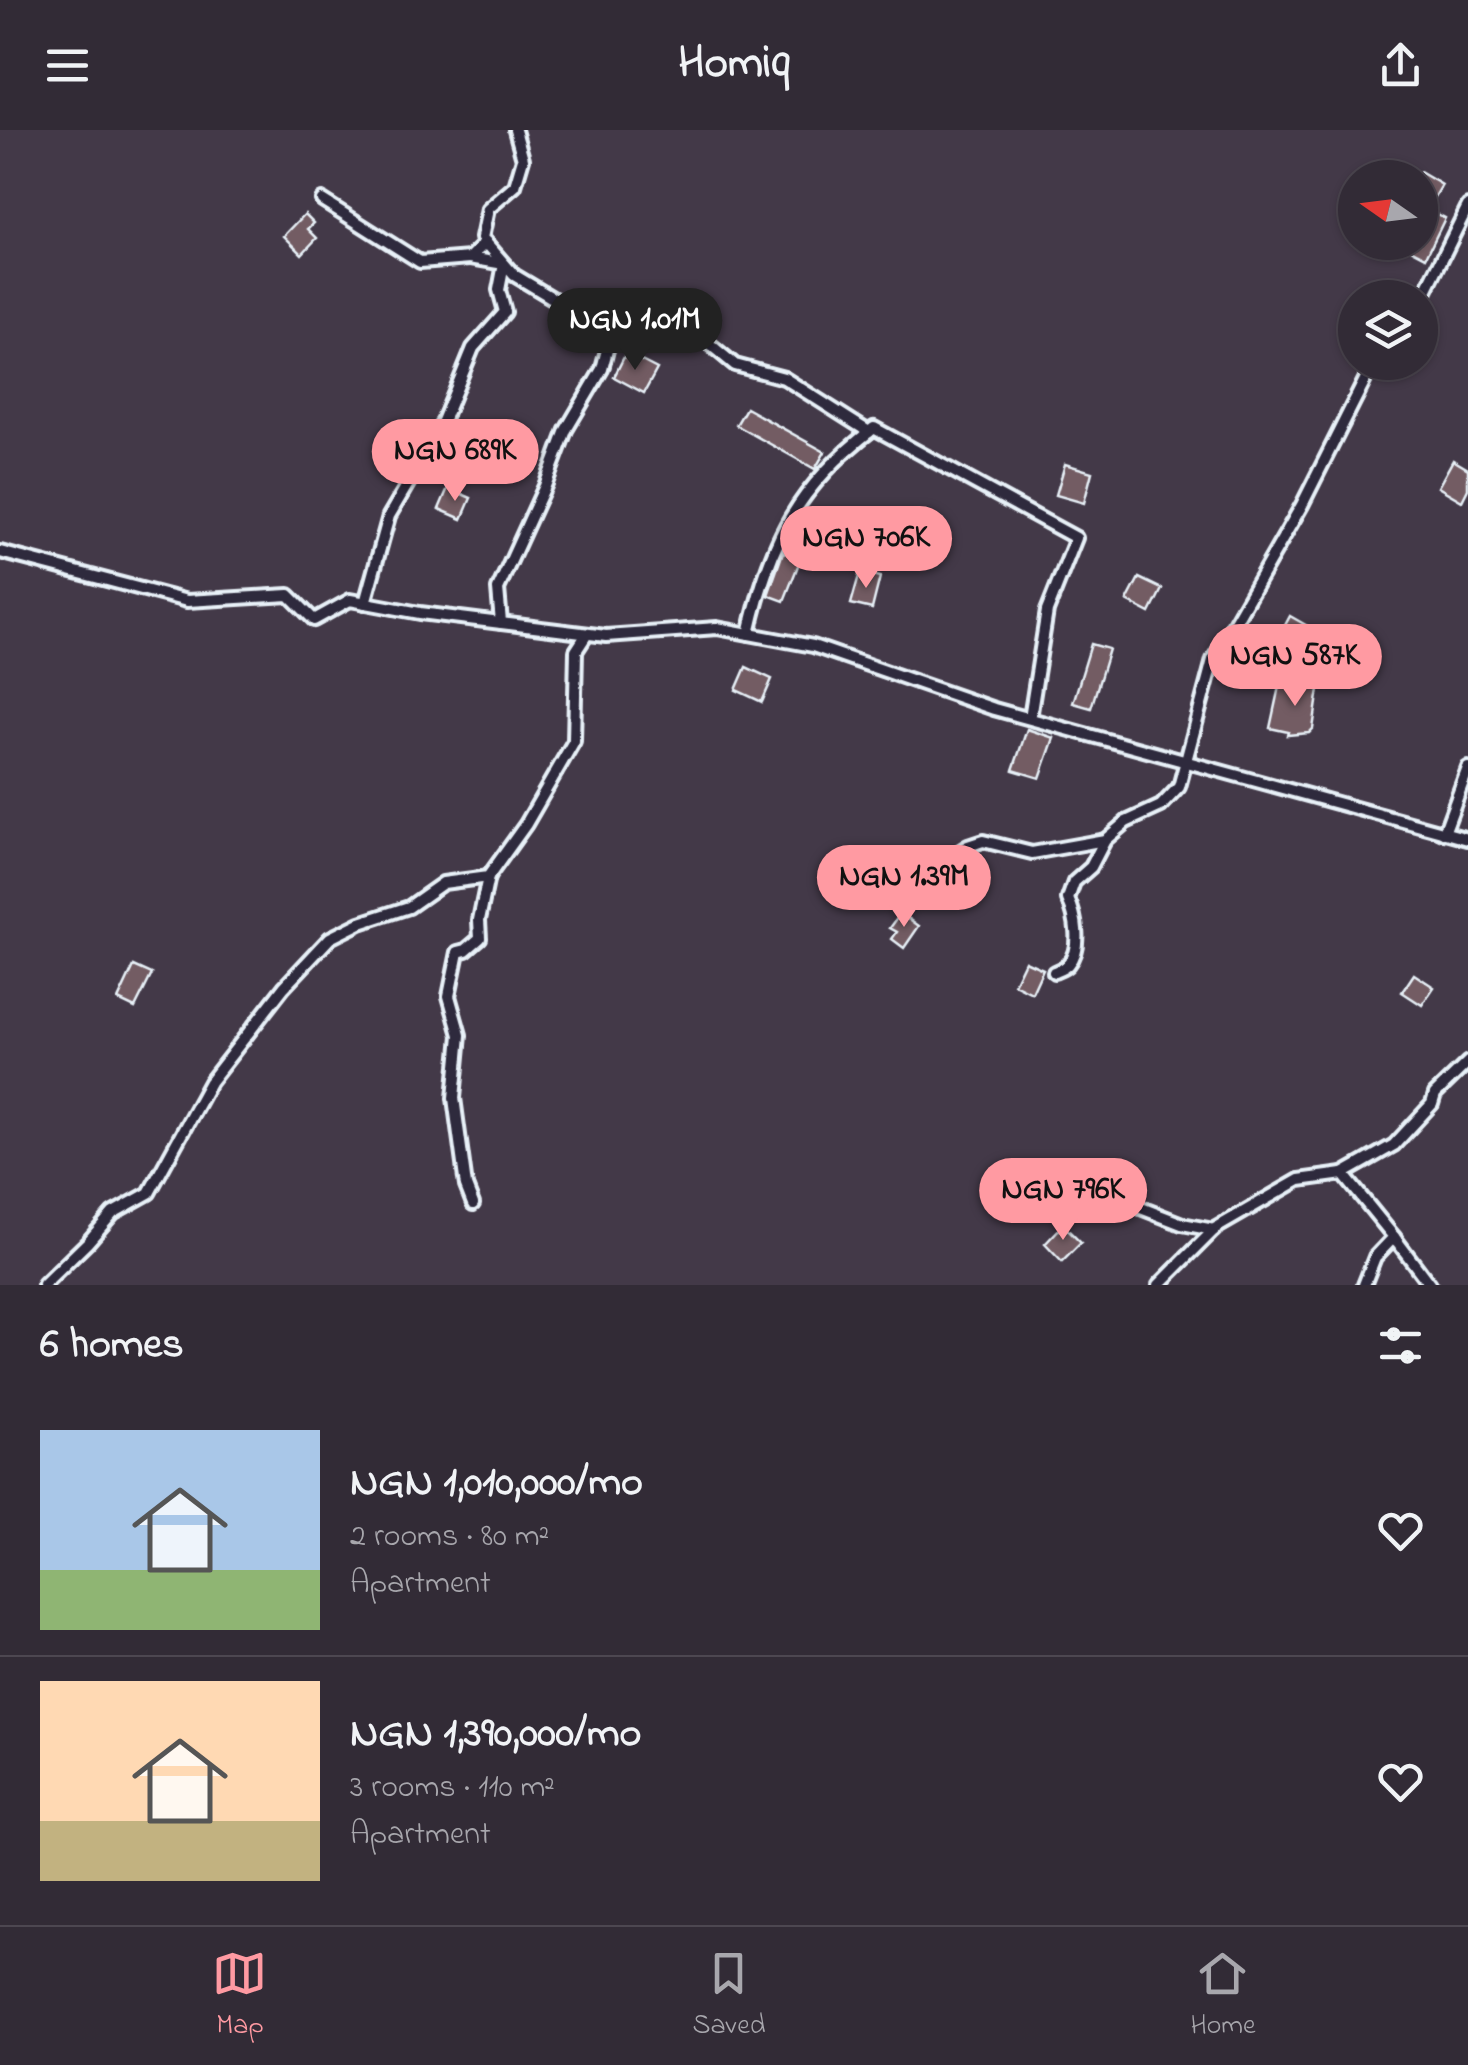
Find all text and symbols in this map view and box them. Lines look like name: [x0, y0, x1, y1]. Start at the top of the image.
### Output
text: Homiq: [678, 32, 790, 98]
icon: menu: [40, 38, 95, 93]
icon: share: [1373, 38, 1428, 93]
north arrow: [1338, 160, 1438, 260]
map controls: [1338, 160, 1438, 380]
button: layers: [1338, 280, 1438, 380]
pin: NGN 1.01M: [521, 288, 749, 373]
text: NGN 1.01M: [569, 297, 701, 344]
pin: NGN 689K: [352, 419, 558, 504]
text: NGN 689K: [394, 428, 516, 475]
pin: NGN 706K: [763, 506, 969, 591]
text: NGN 706K: [802, 515, 930, 562]
pin: NGN 587K: [1192, 624, 1398, 709]
text: NGN 587K: [1230, 633, 1360, 680]
pin: NGN 1.39M: [790, 845, 1018, 930]
text: NGN 1.39M: [839, 854, 969, 901]
pin: NGN 796K: [960, 1158, 1166, 1243]
text: NGN 796K: [1001, 1167, 1125, 1214]
text: 6 homes: [40, 1315, 184, 1376]
icon: filters: [1373, 1318, 1428, 1373]
text: NGN 1,010,000/mo: [350, 1453, 643, 1514]
icon: home: [120, 1470, 240, 1590]
icon: heart: [1373, 1503, 1428, 1558]
text: 2 rooms · 80 m²: [350, 1514, 549, 1561]
text: Apartment: [350, 1561, 491, 1608]
text: NGN 1,390,000/mo: [350, 1704, 641, 1765]
icon: home: [120, 1721, 240, 1841]
icon: heart: [1373, 1754, 1428, 1809]
text: 3 rooms · 110 m²: [350, 1765, 555, 1812]
text: Apartment: [350, 1812, 491, 1859]
tab: Map: [212, 1946, 267, 2047]
tab: Saved: [692, 1946, 765, 2047]
tab: Home: [1190, 1946, 1256, 2047]

